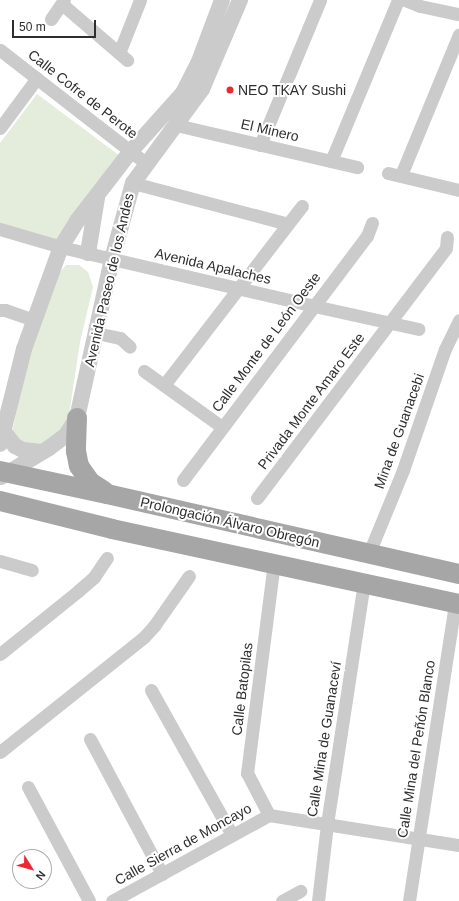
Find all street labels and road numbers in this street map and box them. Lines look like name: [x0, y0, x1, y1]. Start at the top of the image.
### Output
street label: Calle Cofre de Perote: [25, 46, 141, 142]
street label: El Minero: [239, 115, 301, 145]
street label: Avenida Paseo de los Andes: [81, 191, 137, 369]
street label: Avenida Apalaches: [153, 244, 273, 288]
street label: Calle Monte de León Oeste: [208, 269, 324, 415]
street label: Privada Monte Amaro Este: [254, 329, 368, 473]
street label: Mina de Guanacebi: [370, 371, 428, 491]
street label: Prolongación Álvaro Obregón: [139, 493, 321, 551]
street label: Calle Batopilas: [228, 642, 256, 736]
street label: Calle Mina del Peñón Blanco: [394, 659, 438, 839]
street label: Calle Mina de Guanaceví: [303, 660, 345, 818]
street label: Calle Sierra de Moncayo: [112, 799, 254, 889]

